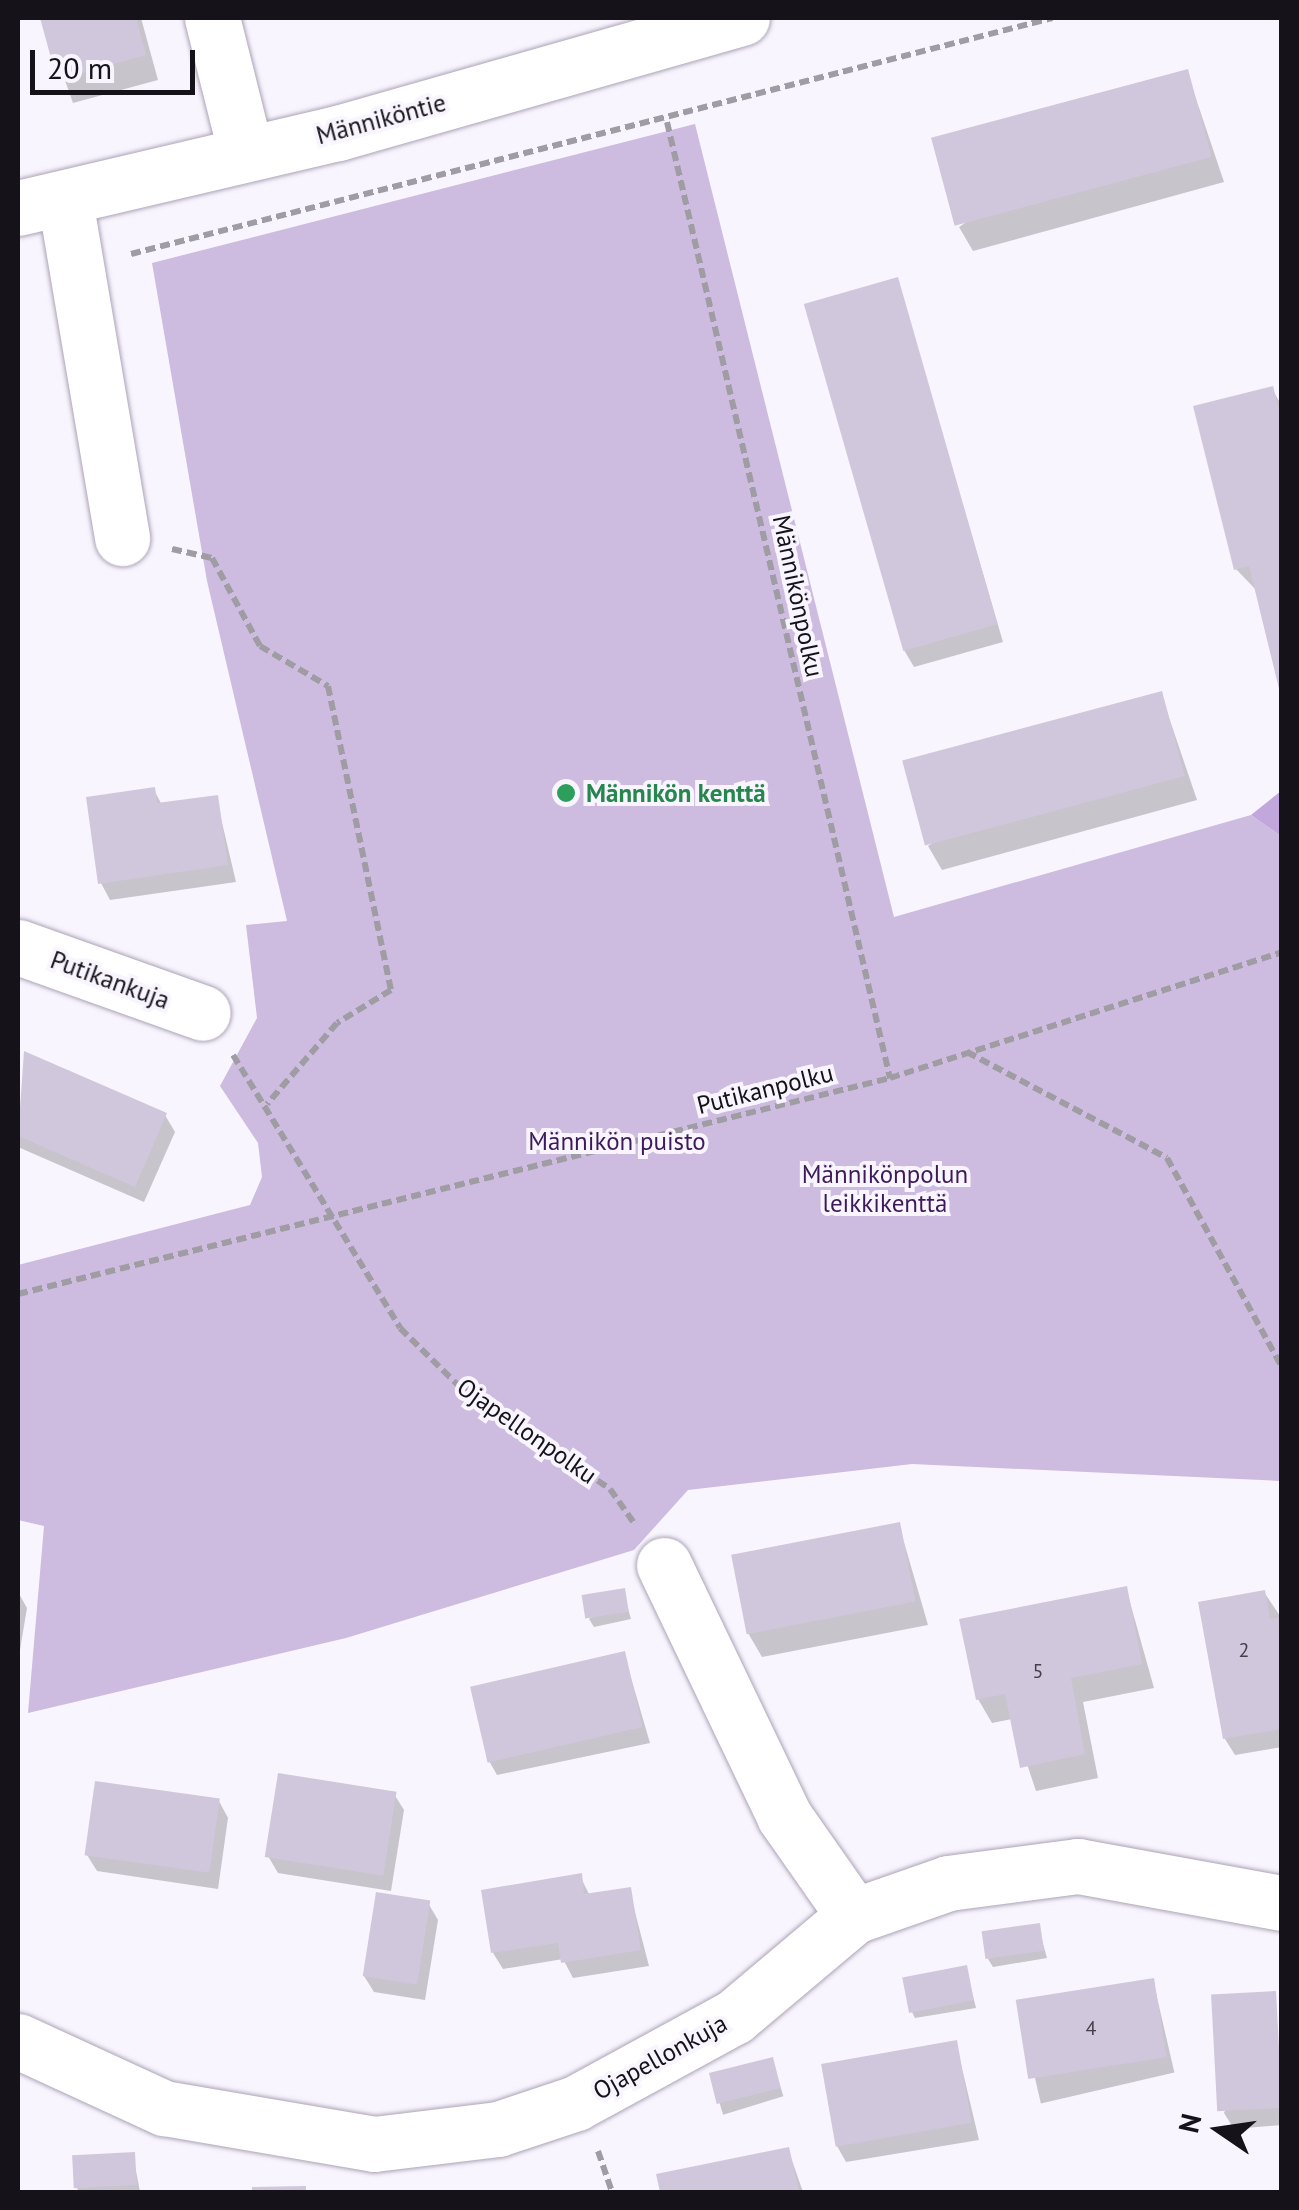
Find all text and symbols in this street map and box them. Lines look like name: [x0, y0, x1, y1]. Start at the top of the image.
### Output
scale bar: [35, 30, 200, 92]
text: 20 m: [47, 48, 112, 87]
street label: Männiköntie: [313, 87, 449, 151]
street label: Männikönpolku: [766, 512, 830, 680]
place label: Männikön kenttä: [586, 778, 766, 808]
marker: Männikön kenttä: [555, 782, 577, 804]
street label: Putikankuja: [46, 945, 174, 1015]
street label: Putikanpolku: [694, 1058, 836, 1120]
park label: Männikön puisto: [528, 1126, 706, 1156]
park label: Männikönpolun leikkikenttä: [802, 1160, 968, 1219]
street label: Ojapellonpolku: [451, 1372, 603, 1490]
house number: 2: [1239, 1638, 1249, 1662]
house number: 5: [1033, 1659, 1043, 1683]
street label: Ojapellonkuja: [588, 2008, 732, 2106]
house number: 4: [1086, 2016, 1096, 2040]
north arrow: [1169, 2080, 1269, 2180]
text: N: [1169, 2110, 1209, 2136]

